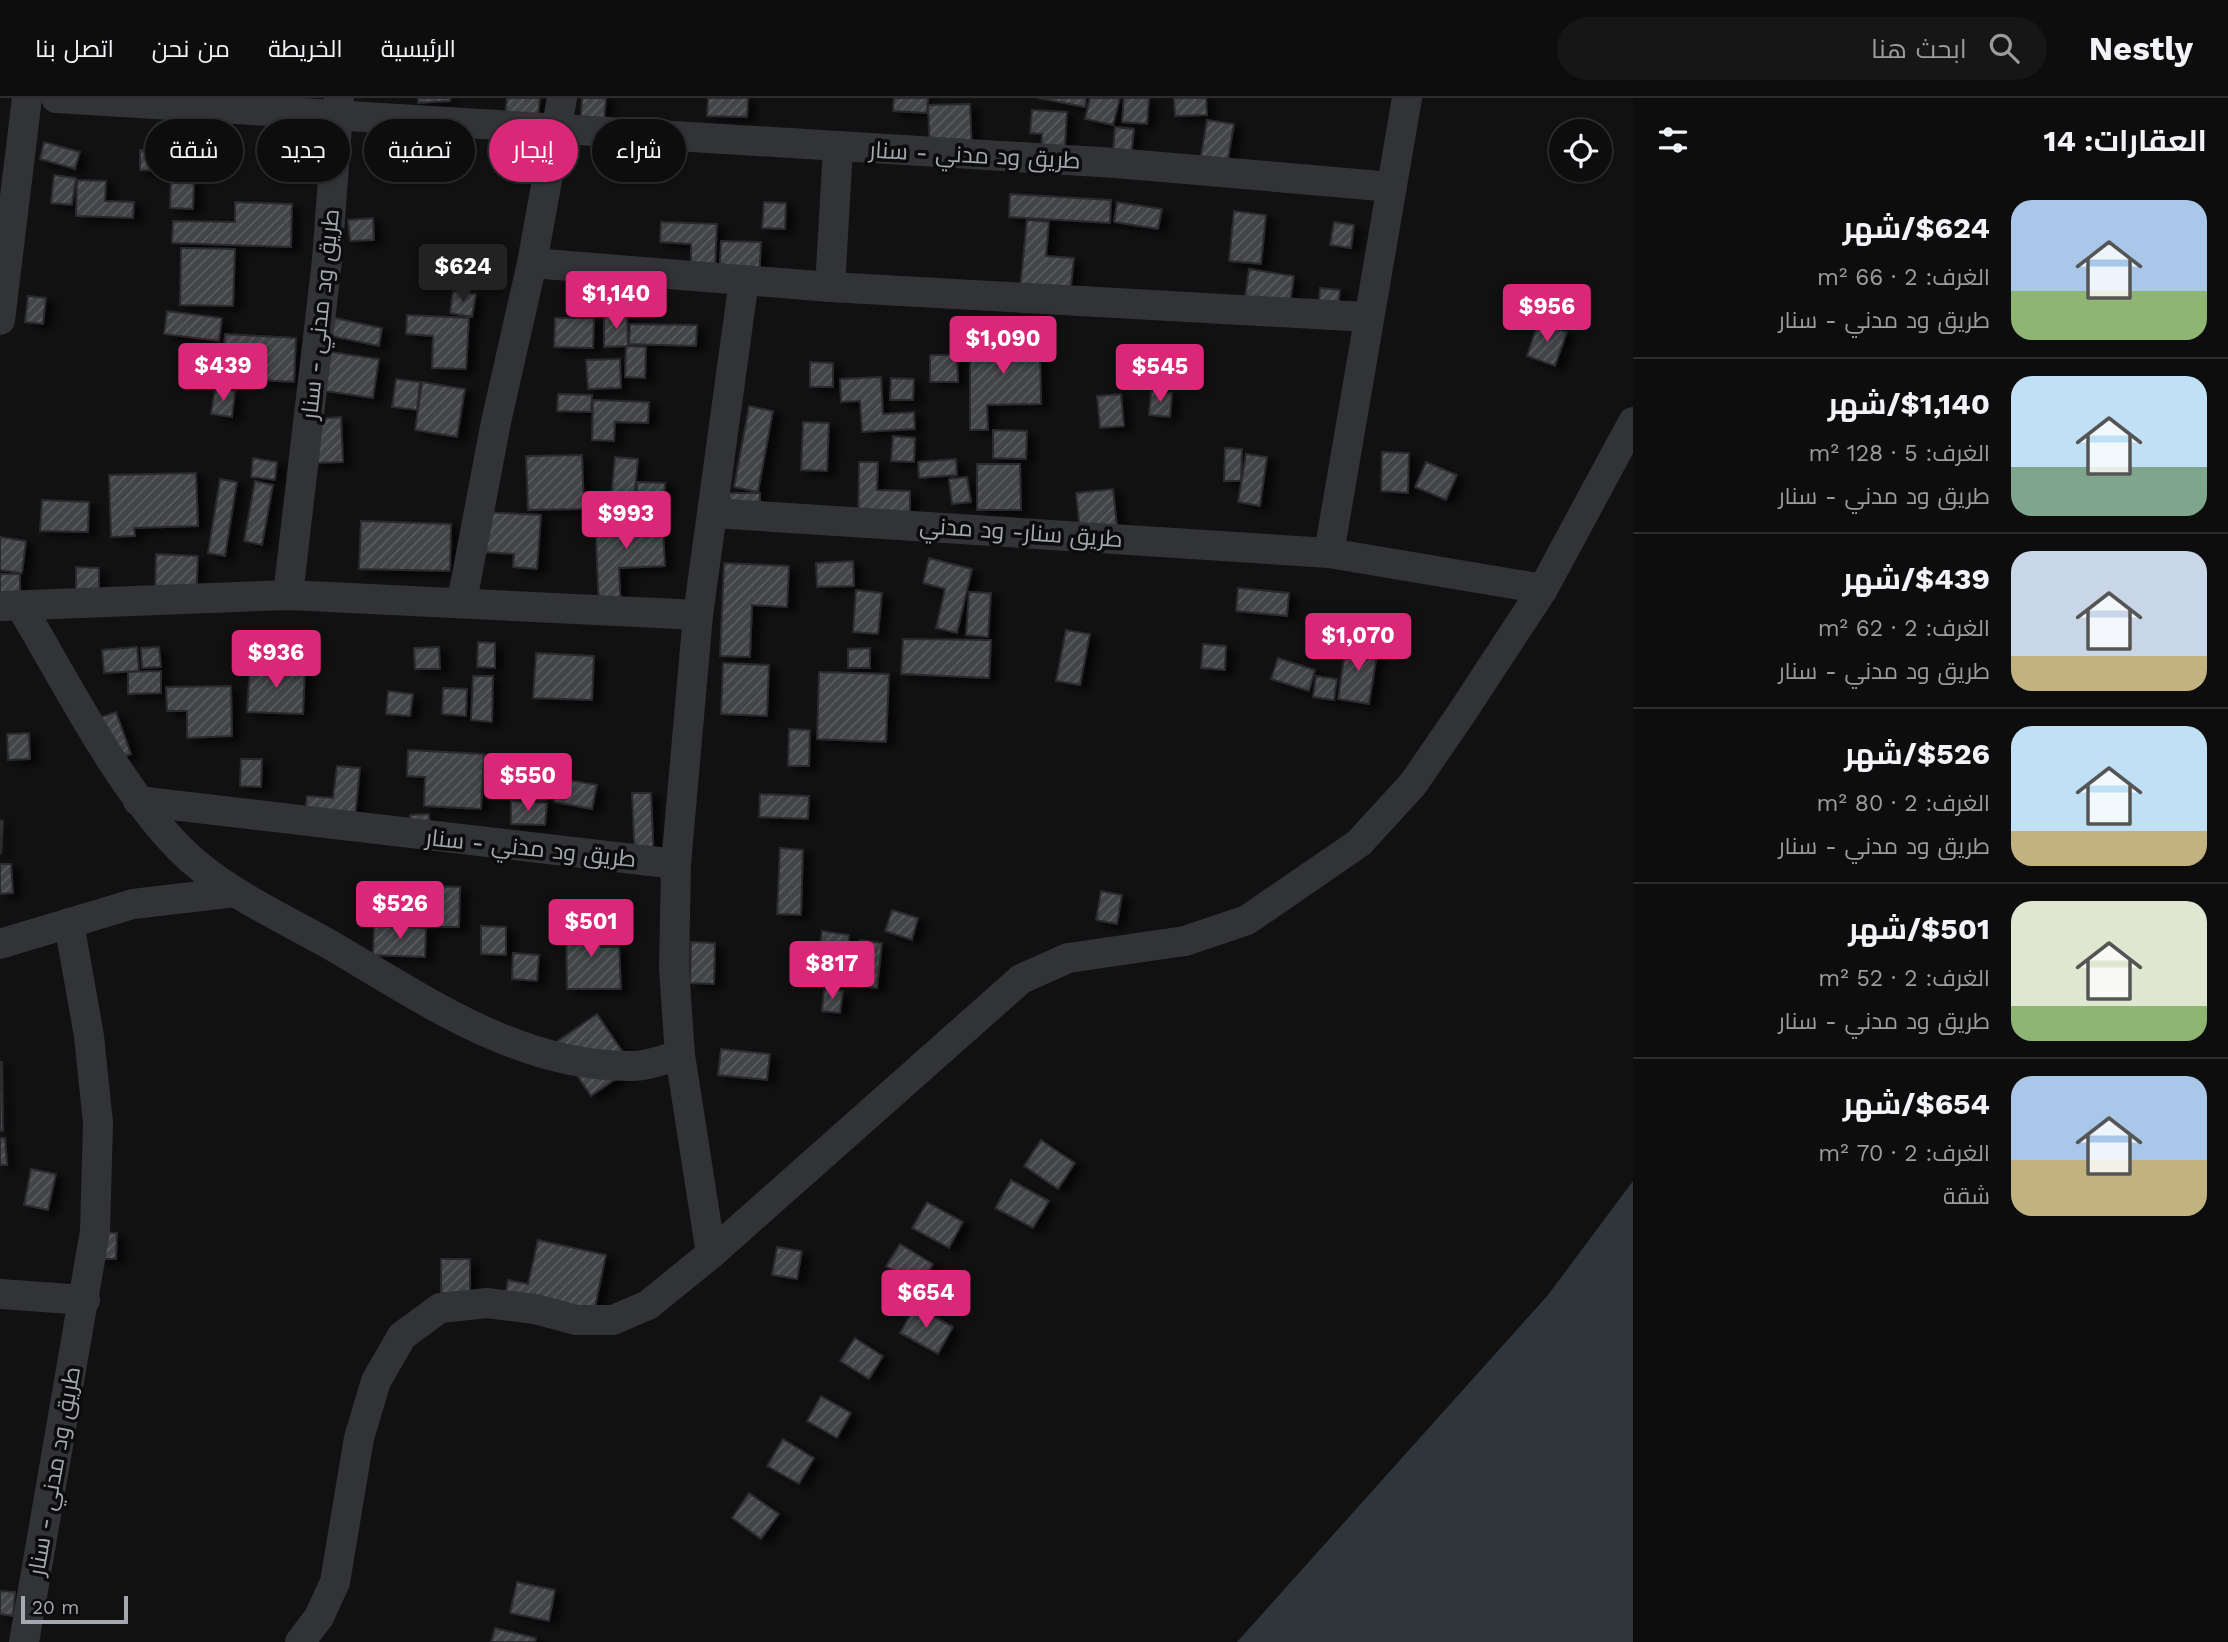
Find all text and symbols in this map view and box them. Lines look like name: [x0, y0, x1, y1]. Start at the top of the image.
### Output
search box: [1557, 17, 2047, 80]
icon: search: [1985, 29, 2023, 67]
text: Nestly: [2089, 29, 2193, 68]
text: ابحث هنا: [1871, 34, 1967, 64]
text: اتصل بنا: [35, 35, 114, 63]
text: من نحن: [152, 35, 230, 63]
text: الخريطة: [268, 35, 343, 63]
text: الرئيسية: [381, 35, 456, 63]
chip: شقة: [145, 119, 243, 182]
chip: جديد: [257, 119, 350, 182]
chip: تصفية: [364, 119, 475, 182]
chip: إيجار: [489, 119, 578, 182]
chip: شراء: [592, 119, 686, 182]
map controls: [1549, 119, 1612, 182]
button: locate: [1549, 119, 1612, 182]
icon: filters: [1654, 121, 1692, 159]
text: العقارات: 14: [2043, 123, 2207, 158]
street label: طريق ود مدني - سنار: [866, 136, 1081, 179]
street label: طريق ود مدني - سنار: [296, 207, 349, 423]
text: $624/شهر: [1843, 210, 1990, 245]
icon: home: [2067, 228, 2151, 312]
pin: $624: [422, 244, 504, 304]
text: $624: [434, 253, 492, 280]
text: الغرف: 2 · 66 m²: [1817, 264, 1990, 291]
pin: $1,140: [559, 272, 673, 331]
text: $1,140: [582, 280, 650, 307]
pin: $956: [1506, 285, 1588, 344]
text: $956: [1519, 293, 1575, 320]
text: طريق ود مدني - سنار: [1779, 307, 1990, 334]
pin: $1,090: [946, 316, 1060, 376]
text: $1,090: [966, 325, 1040, 352]
pin: $439: [182, 344, 264, 403]
pin: $545: [1119, 344, 1201, 404]
text: $439: [194, 352, 252, 379]
text: $545: [1132, 353, 1188, 380]
text: $1,140/شهر: [1828, 386, 1990, 421]
icon: home: [2067, 404, 2151, 488]
text: الغرف: 5 · 128 m²: [1809, 440, 1990, 467]
text: طريق ود مدني - سنار: [1779, 483, 1990, 510]
pin: $993: [585, 491, 667, 551]
text: $993: [598, 500, 654, 527]
street label: طريق سنار- ود مدني: [918, 512, 1123, 557]
text: $439/شهر: [1842, 561, 1990, 596]
icon: home: [2067, 579, 2151, 663]
pin: $1,070: [1301, 614, 1415, 673]
text: الغرف: 2 · 62 m²: [1818, 615, 1990, 642]
text: $1,070: [1321, 622, 1395, 649]
pin: $936: [235, 630, 317, 690]
text: $936: [248, 639, 304, 666]
text: طريق ود مدني - سنار: [1779, 658, 1990, 685]
text: $526/شهر: [1844, 736, 1990, 771]
pin: $550: [487, 754, 569, 813]
icon: home: [2067, 754, 2151, 838]
text: $550: [500, 762, 556, 789]
text: الغرف: 2 · 80 m²: [1817, 790, 1990, 817]
street label: طريق ود مدني - سنار: [422, 824, 638, 877]
text: طريق ود مدني - سنار: [1779, 833, 1990, 860]
pin: $526: [359, 882, 441, 941]
text: $526: [372, 890, 428, 917]
pin: $501: [550, 900, 632, 959]
text: $501: [565, 908, 617, 935]
text: $501/شهر: [1848, 911, 1990, 946]
icon: home: [2067, 929, 2151, 1013]
pin: $817: [791, 942, 873, 1001]
text: $817: [805, 950, 859, 977]
text: الغرف: 2 · 52 m²: [1818, 965, 1990, 992]
text: طريق ود مدني - سنار: [1779, 1008, 1990, 1035]
text: $654/شهر: [1843, 1086, 1990, 1121]
icon: home: [2067, 1104, 2151, 1188]
text: الغرف: 2 · 70 m²: [1818, 1140, 1990, 1167]
text: شقة: [1943, 1183, 1990, 1210]
pin: $654: [885, 1270, 967, 1330]
text: $654: [897, 1279, 955, 1306]
street label: طريق ود مدني - سنار: [22, 1365, 90, 1580]
scale bar: [21, 1593, 128, 1625]
text: 20 m: [32, 1596, 79, 1619]

